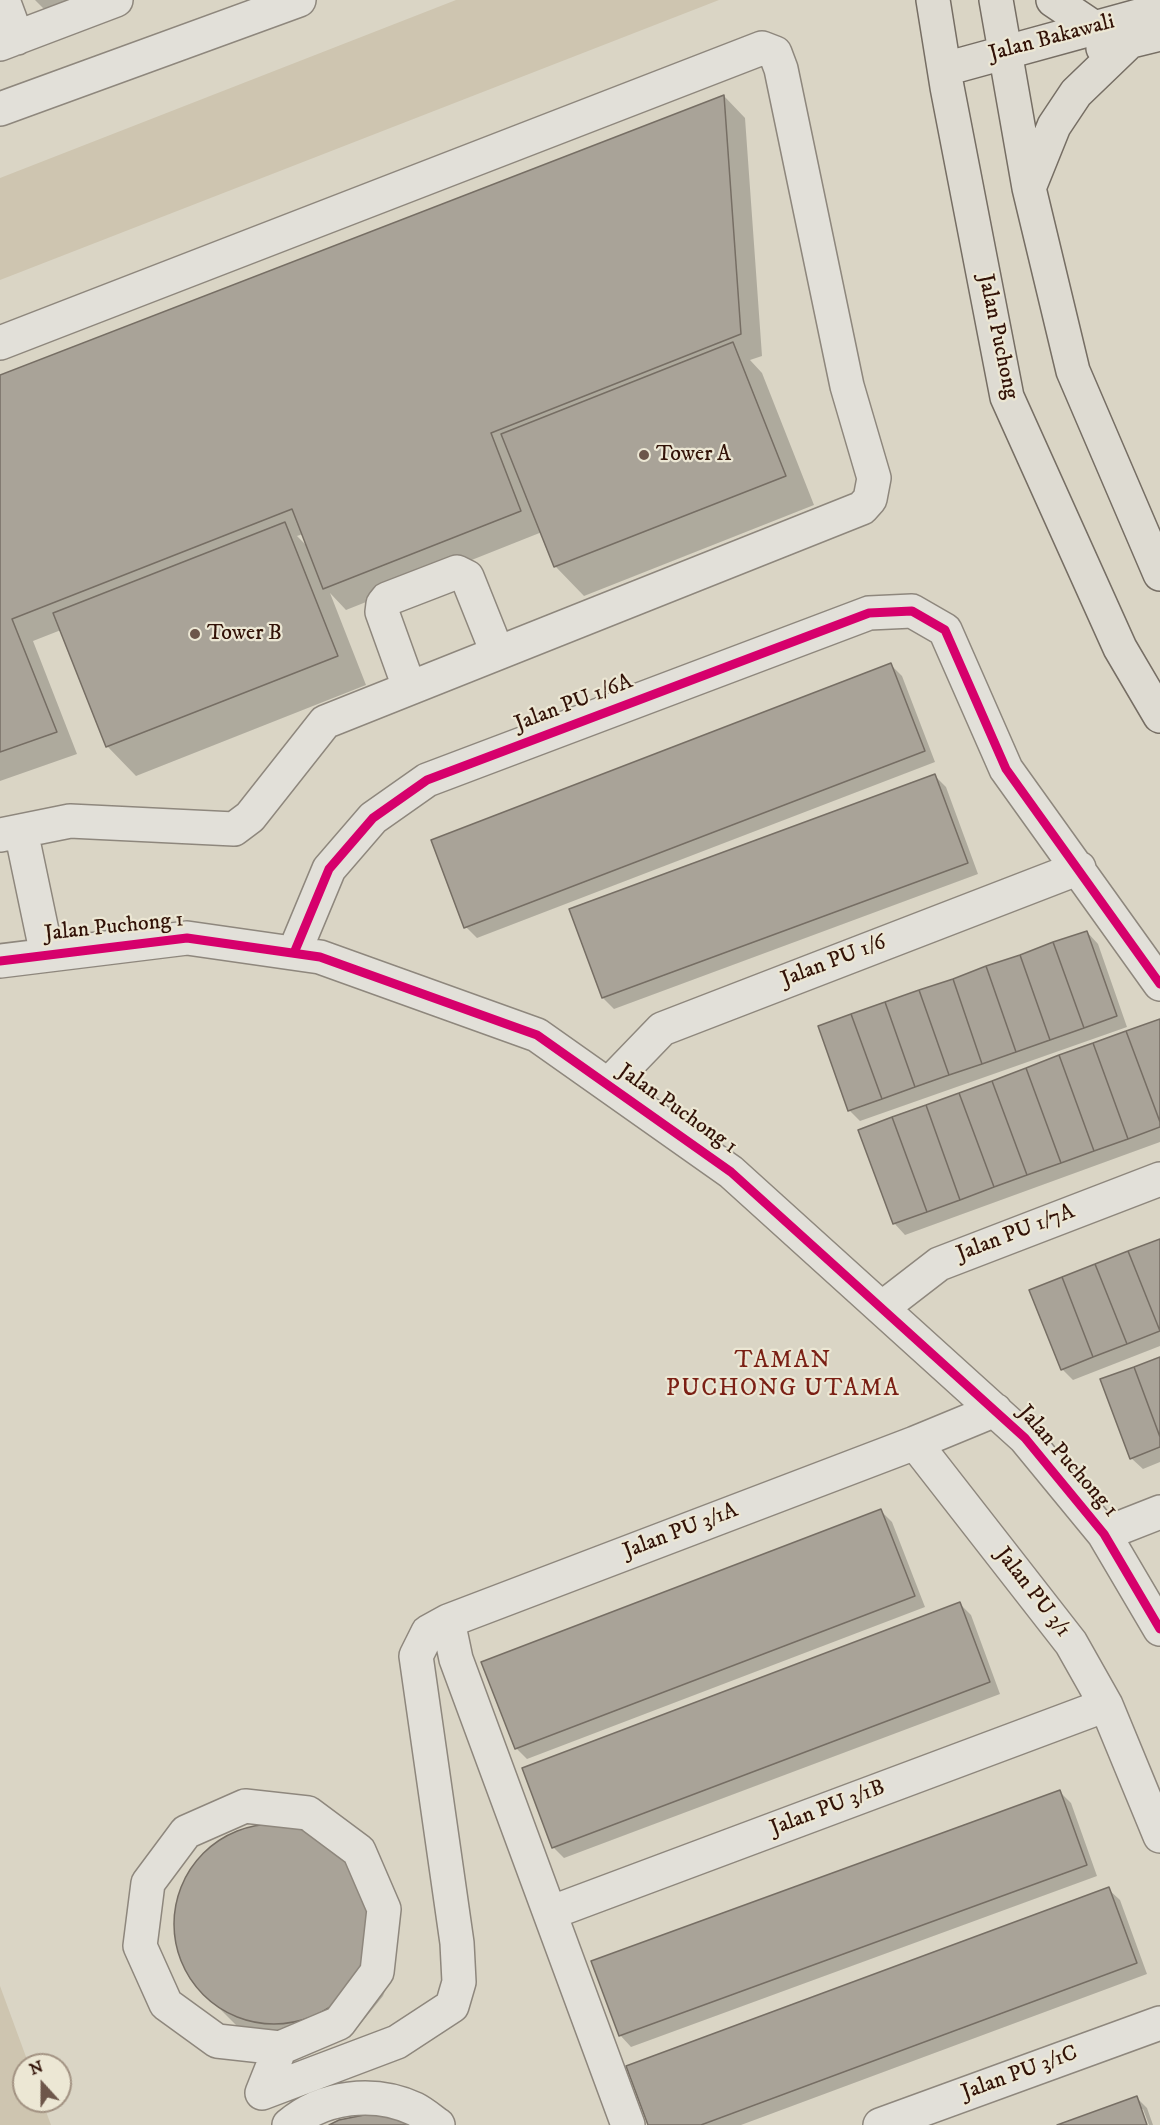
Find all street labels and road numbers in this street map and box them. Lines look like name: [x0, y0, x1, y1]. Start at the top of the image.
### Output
street label: Jalan Bakawali: [986, 10, 1118, 68]
street label: Jalan Puchong: [971, 272, 1023, 402]
street label: Jalan PU 1/6A: [511, 669, 637, 739]
street label: Jalan Puchong 1: [43, 908, 185, 948]
street label: Jalan PU 1/6: [778, 930, 890, 994]
street label: Jalan Puchong 1: [612, 1059, 742, 1161]
street label: Jalan PU 1/7A: [953, 1199, 1079, 1269]
street label: Jalan Puchong 1: [1011, 1401, 1123, 1523]
street label: Jalan PU 3/1A: [620, 1498, 742, 1566]
street label: Jalan PU 3/1: [989, 1543, 1075, 1643]
street label: Jalan PU 3/1B: [767, 1775, 889, 1843]
street label: Jalan PU 3/1C: [959, 2041, 1081, 2107]

